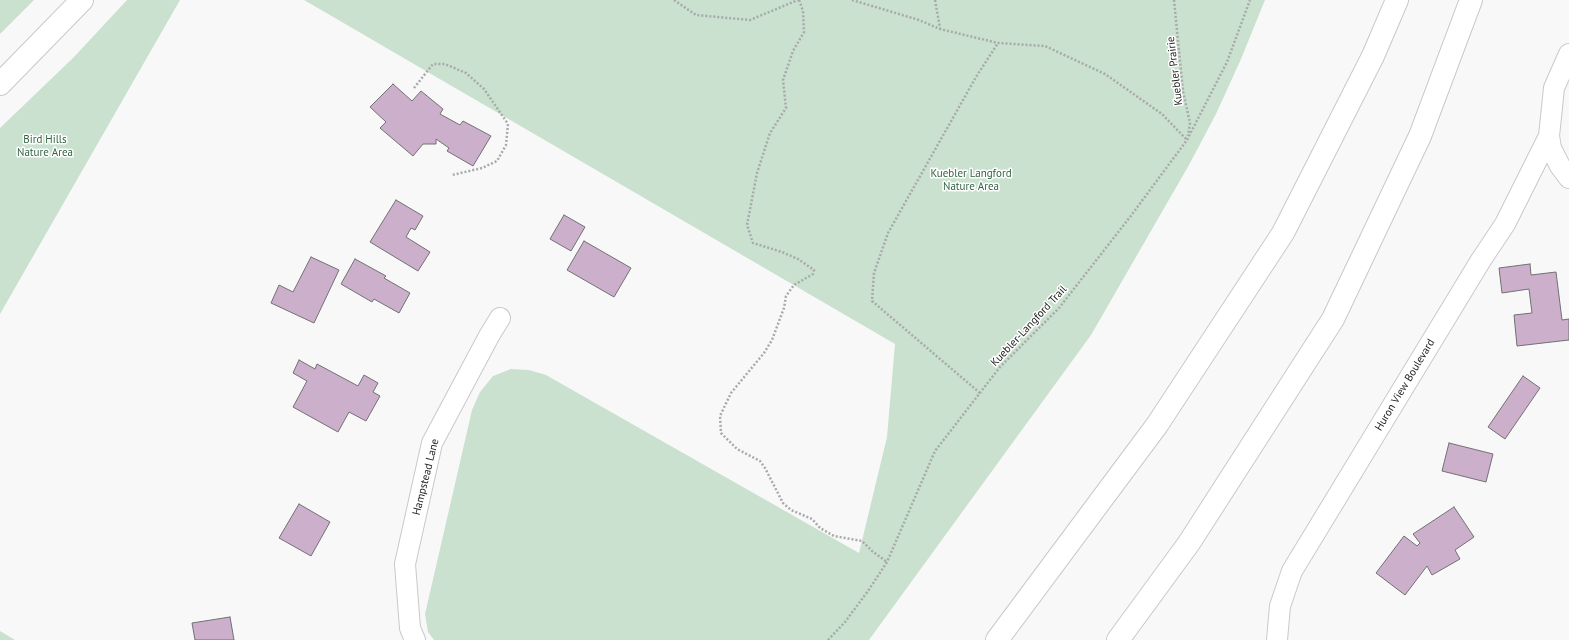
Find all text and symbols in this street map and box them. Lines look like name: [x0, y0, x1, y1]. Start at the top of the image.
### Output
street label: Kuebler Prairie: [1164, 36, 1186, 106]
park label: Bird Hills Nature Area: [17, 133, 73, 159]
park label: Kuebler Langford Nature Area: [930, 167, 1012, 193]
street label: Kuebler-Langford Trail: [988, 283, 1070, 369]
street label: Huron View Boulevard: [1372, 337, 1438, 433]
street label: Hampstead Lane: [410, 437, 442, 517]

